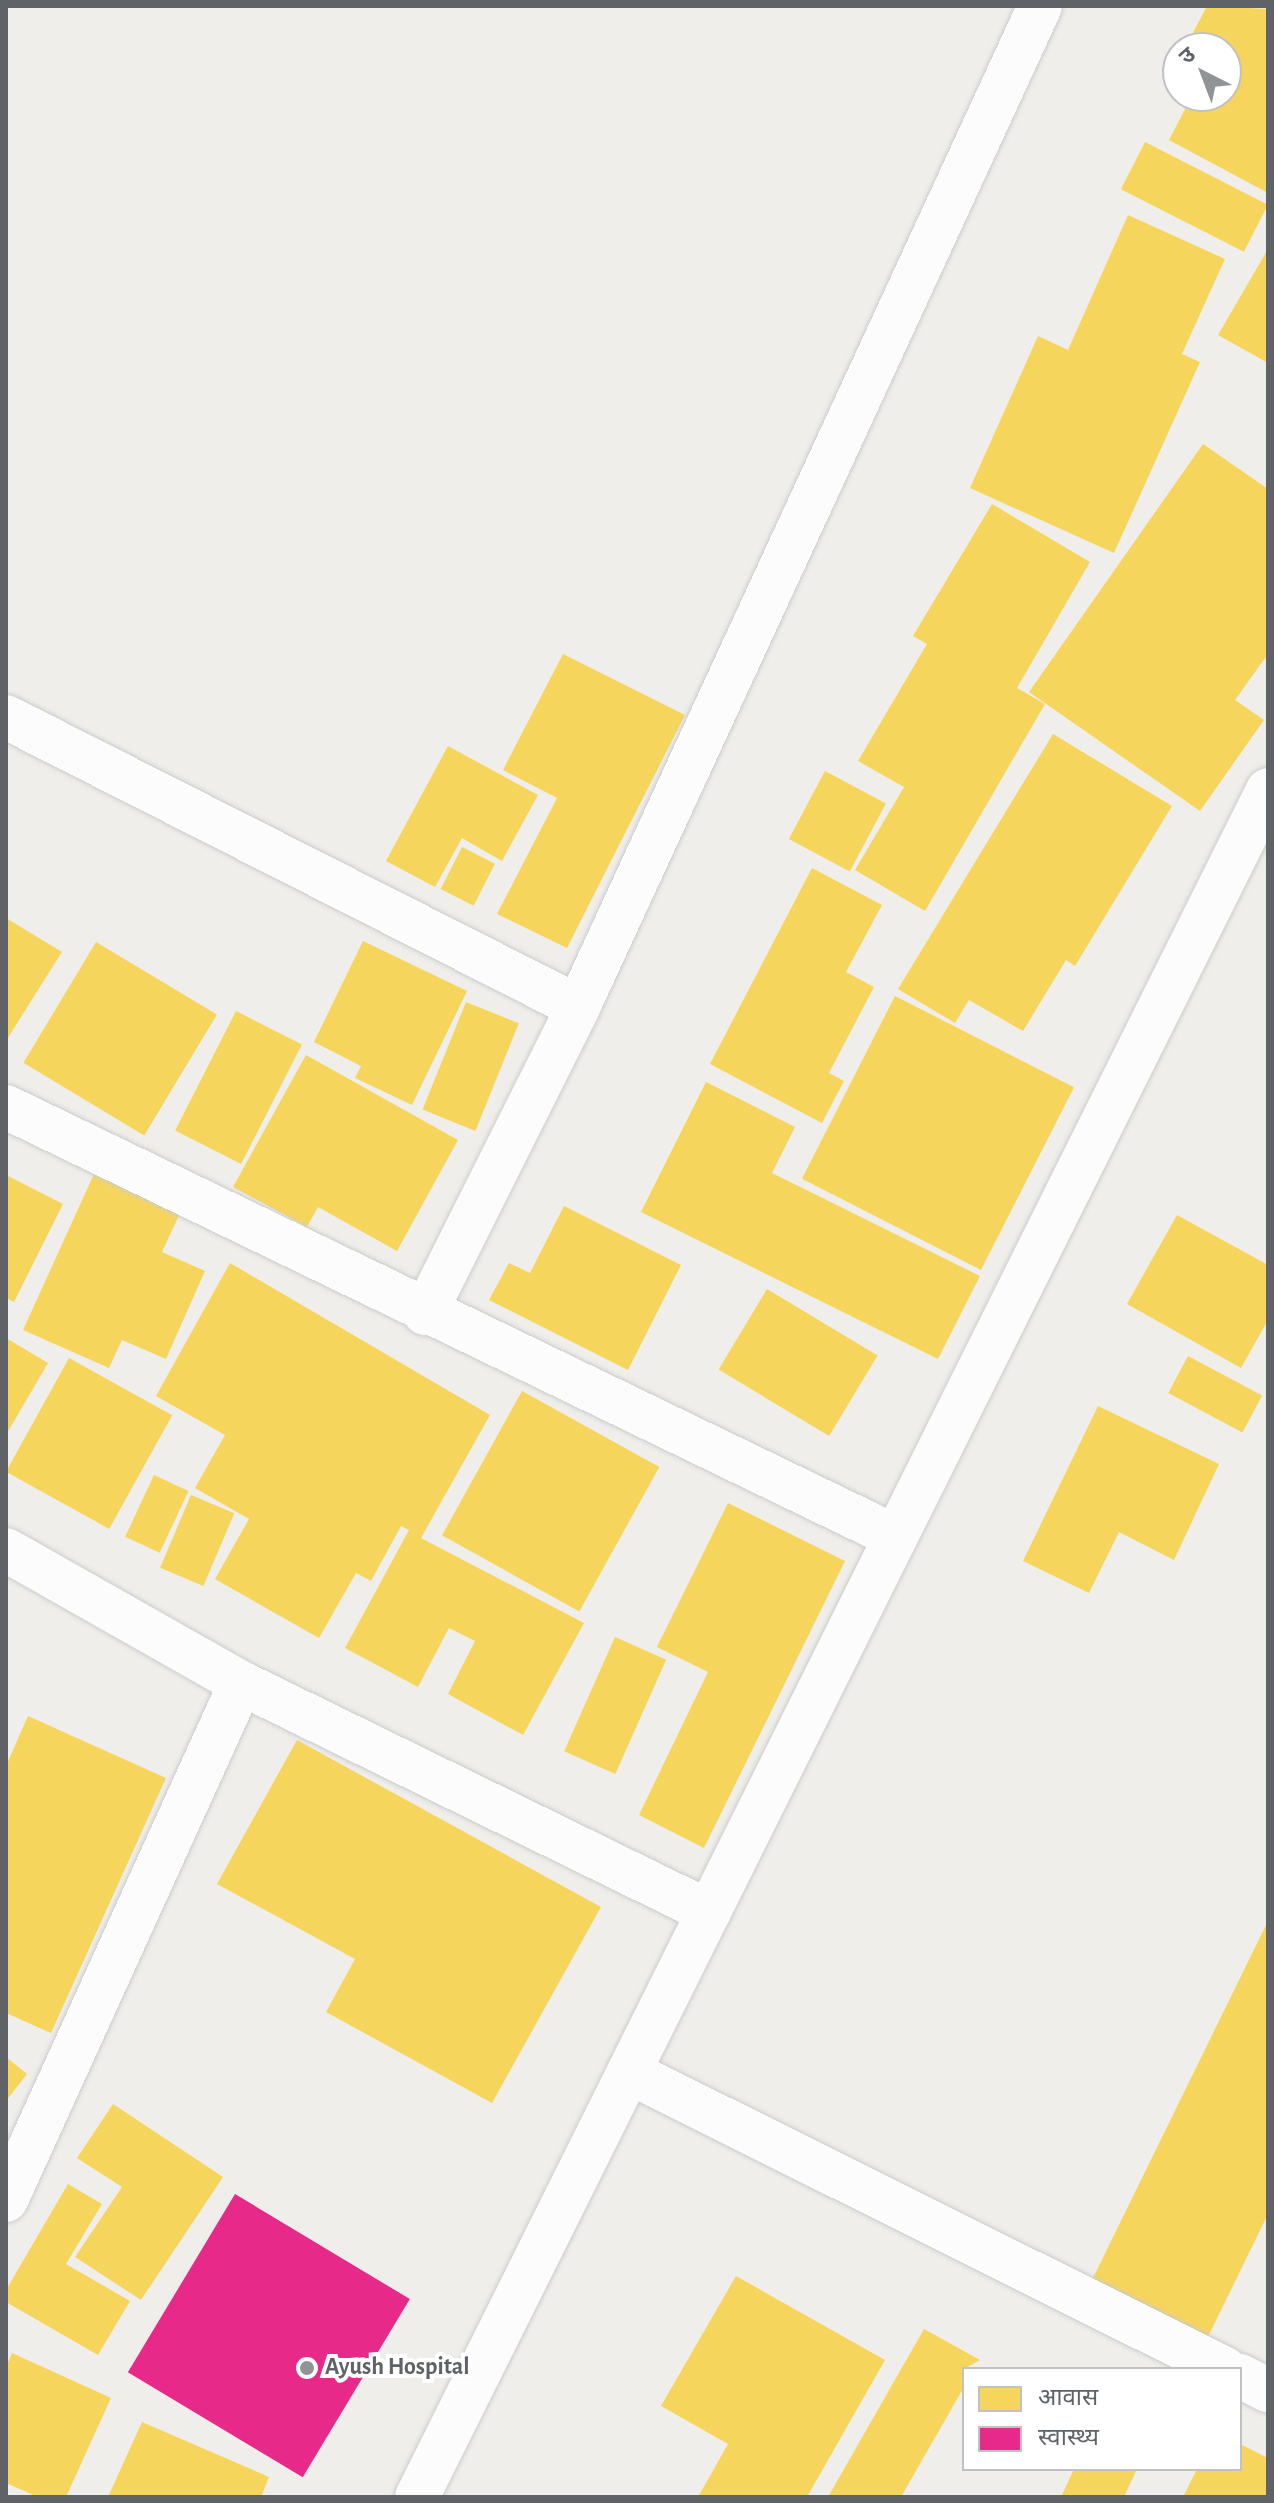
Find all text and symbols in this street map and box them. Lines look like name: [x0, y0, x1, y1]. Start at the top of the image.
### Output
north arrow: [1162, 32, 1242, 112]
text: उ: [1175, 43, 1199, 68]
place label: Ayush Hospital: [325, 2354, 470, 2382]
marker: Ayush Hospital: [296, 2357, 318, 2379]
legend: [962, 2367, 1242, 2471]
text: आवास: [1038, 2386, 1098, 2410]
text: स्वास्थ्य: [1038, 2426, 1099, 2450]

